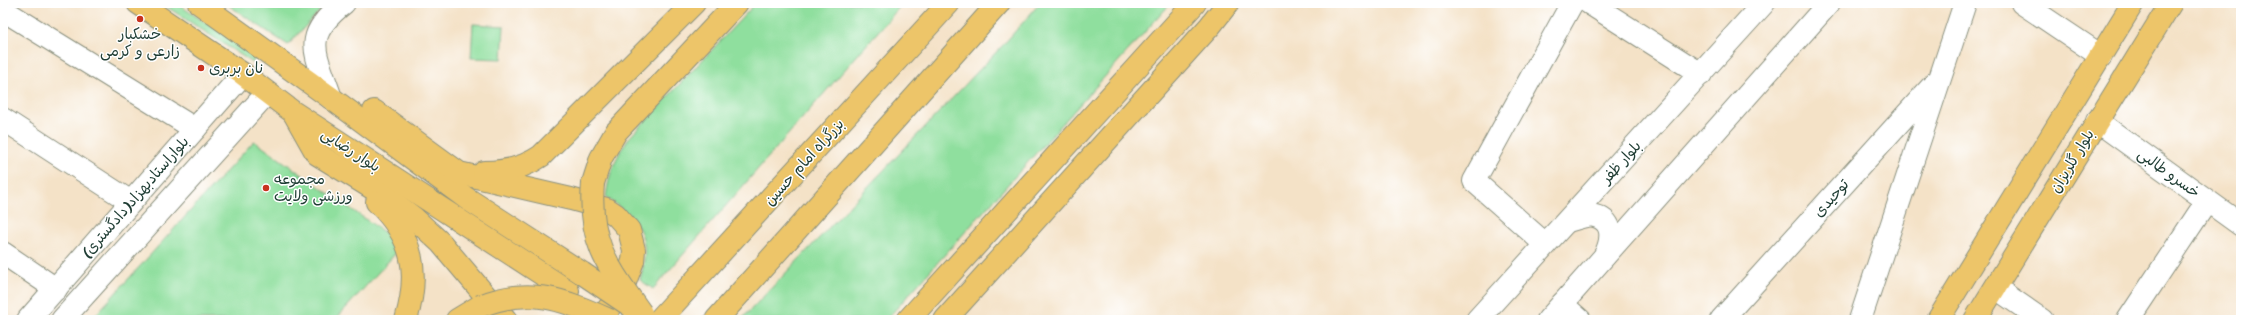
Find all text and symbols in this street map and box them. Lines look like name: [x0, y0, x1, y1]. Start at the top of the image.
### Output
marker: خشکبار زارعی و کرمی: [135, 14, 145, 24]
place label: خشکبار زارعی و کرمی: [100, 21, 180, 64]
place label: نان بربری: [209, 55, 263, 81]
marker: نان بربری: [196, 63, 206, 73]
street label: بزرگراه امام حسین: [757, 112, 851, 212]
street label: بلوار رضایی: [316, 121, 386, 179]
street label: بلوار گلریزان: [2043, 124, 2101, 198]
street label: بلواراستادبهزاد(دادگستری): [74, 130, 196, 264]
street label: بلوار ظفر: [1593, 134, 1648, 191]
street label: خسرو طالبی: [2132, 141, 2206, 205]
place label: مجموعه ورزشی ولایت: [274, 166, 353, 209]
street label: توحیدی: [1806, 172, 1856, 223]
marker: مجموعه ورزشی ولایت: [261, 183, 271, 193]

